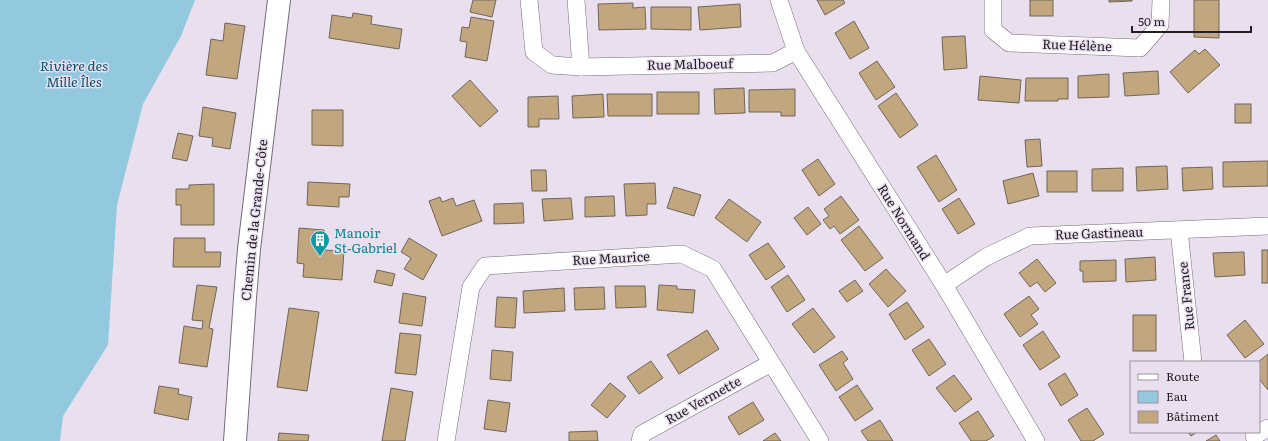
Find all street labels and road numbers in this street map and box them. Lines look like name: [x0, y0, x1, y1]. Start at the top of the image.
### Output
street label: Rue Hélène: [1042, 34, 1113, 55]
street label: Rue Malboeuf: [647, 53, 734, 74]
street label: Chemin de la Grande-Côte: [236, 138, 271, 302]
street label: Rue Normand: [874, 180, 935, 263]
street label: Rue Gastineau: [1054, 221, 1144, 244]
street label: Rue Maurice: [572, 246, 651, 269]
street label: Rue France: [1172, 261, 1199, 331]
street label: Rue Vermette: [662, 371, 744, 428]

